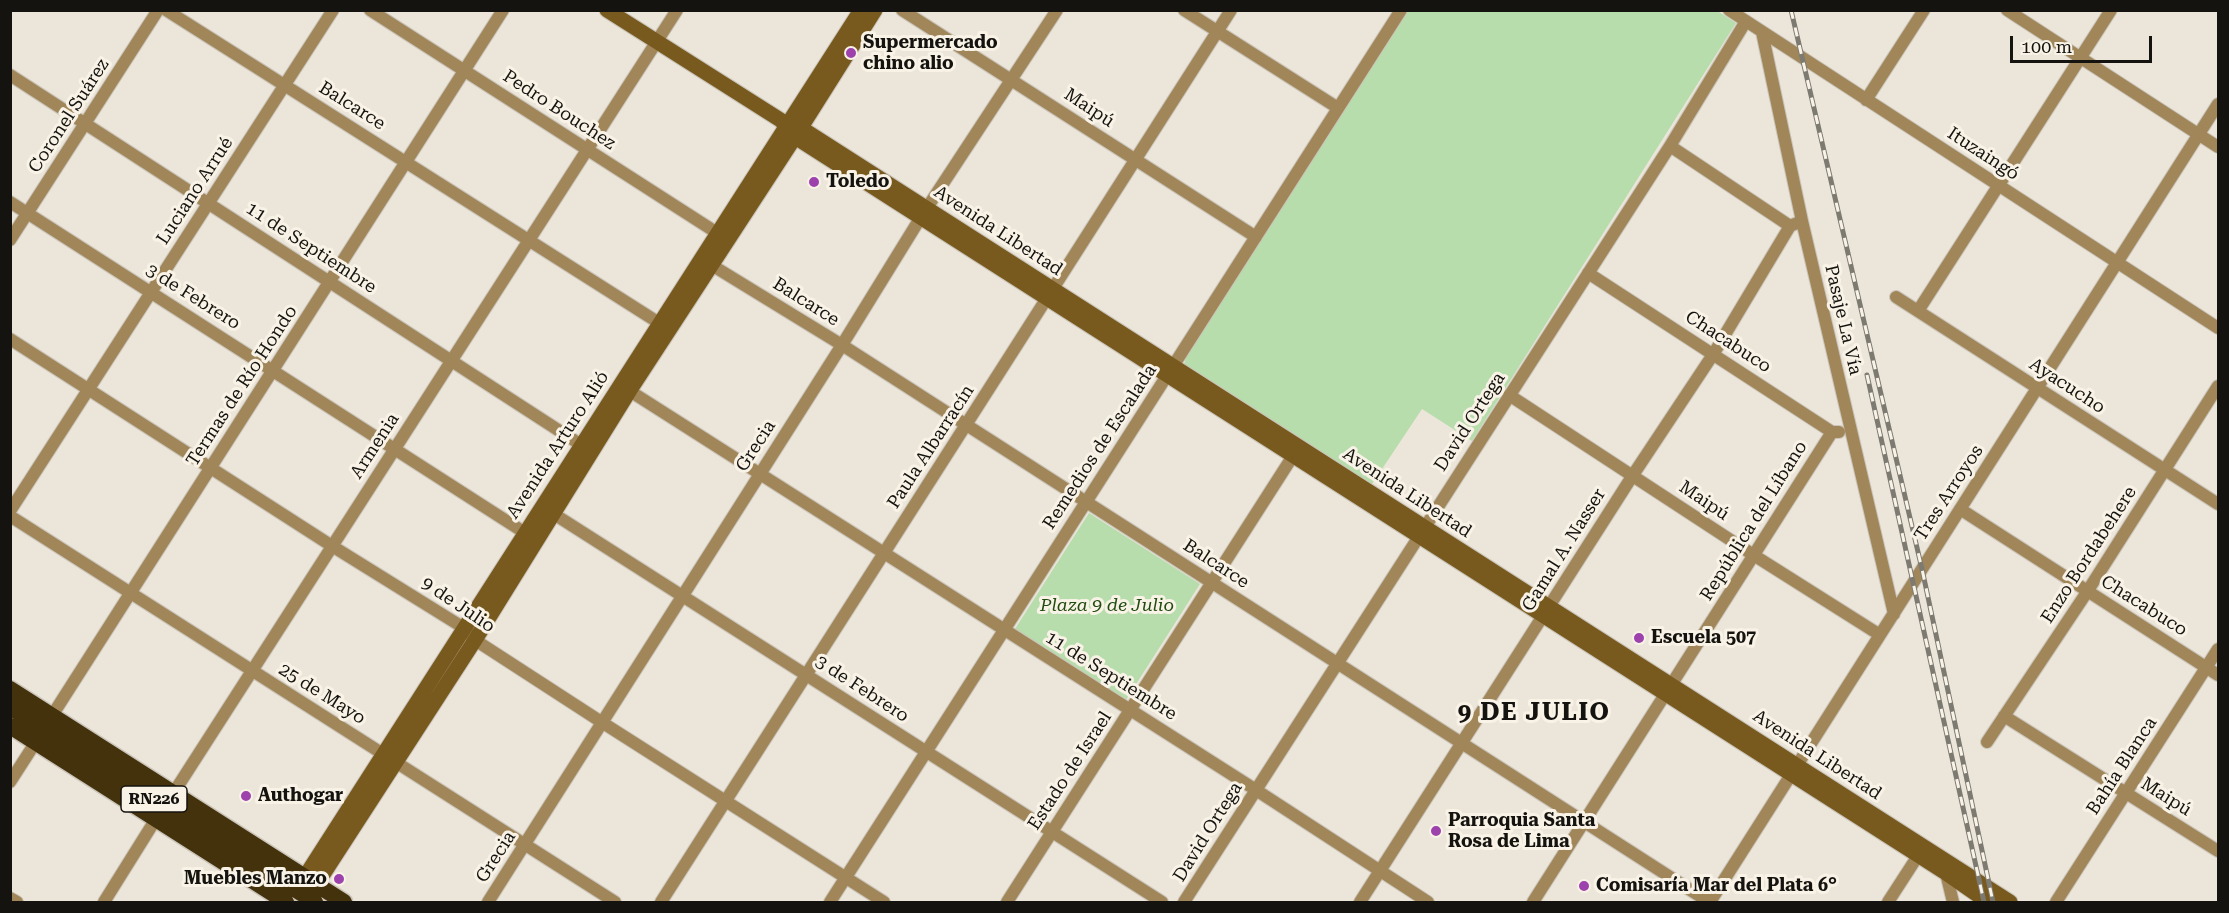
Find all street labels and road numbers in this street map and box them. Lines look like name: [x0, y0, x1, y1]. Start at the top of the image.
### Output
street label: Coronel Suárez: [24, 55, 114, 177]
street label: Pedro Bouchez: [499, 66, 619, 154]
street label: Balcarce: [315, 77, 389, 135]
street label: Maipú: [1060, 84, 1118, 132]
street label: Ituzaingó: [1943, 123, 2023, 185]
street label: Luciano Arrué: [152, 133, 238, 249]
street label: Avenida Libertad: [930, 181, 1066, 281]
street label: 11 de Septiembre: [242, 198, 380, 298]
street label: 3 de Febrero: [142, 259, 244, 335]
street label: Pasaje La Vía: [1820, 263, 1866, 377]
street label: Balcarce: [769, 273, 843, 331]
street label: Termas de Río Hondo: [182, 302, 302, 470]
street label: Chacabuco: [1681, 306, 1775, 378]
street label: Ayacucho: [2025, 354, 2109, 418]
street label: Remedios de Escalada: [1039, 360, 1161, 534]
street label: Avenida Arturo Alió: [502, 367, 614, 523]
street label: David Ortega: [1430, 369, 1510, 475]
street label: Paula Albarracín: [883, 381, 979, 513]
street label: Armenia: [346, 409, 404, 483]
street label: Grecia: [731, 416, 781, 476]
street label: República del Líbano: [1696, 437, 1812, 605]
street label: Tres Arroyos: [1910, 441, 1988, 545]
street label: Avenida Libertad: [1339, 443, 1475, 543]
street label: Maipú: [1675, 477, 1733, 525]
street label: Enzo Bordabehere: [2037, 483, 2141, 627]
street label: Gamal A. Nasser: [1518, 485, 1610, 615]
street label: Balcarce: [1179, 535, 1253, 593]
street label: Chacabuco: [2097, 571, 2191, 641]
street label: 9 de Julio: [417, 573, 499, 637]
street label: 11 de Septiembre: [1041, 627, 1181, 725]
street label: 3 de Febrero: [811, 651, 913, 727]
street label: 25 de Mayo: [275, 659, 369, 729]
street label: Avenida Libertad: [1749, 705, 1885, 805]
street label: Estado de Israel: [1024, 708, 1116, 834]
street label: Bahía Blanca: [2082, 713, 2162, 819]
street label: Maipú: [2137, 773, 2195, 821]
street label: David Ortega: [1169, 778, 1247, 886]
road number: RN226: [121, 786, 187, 812]
street label: Grecia: [471, 827, 521, 887]

